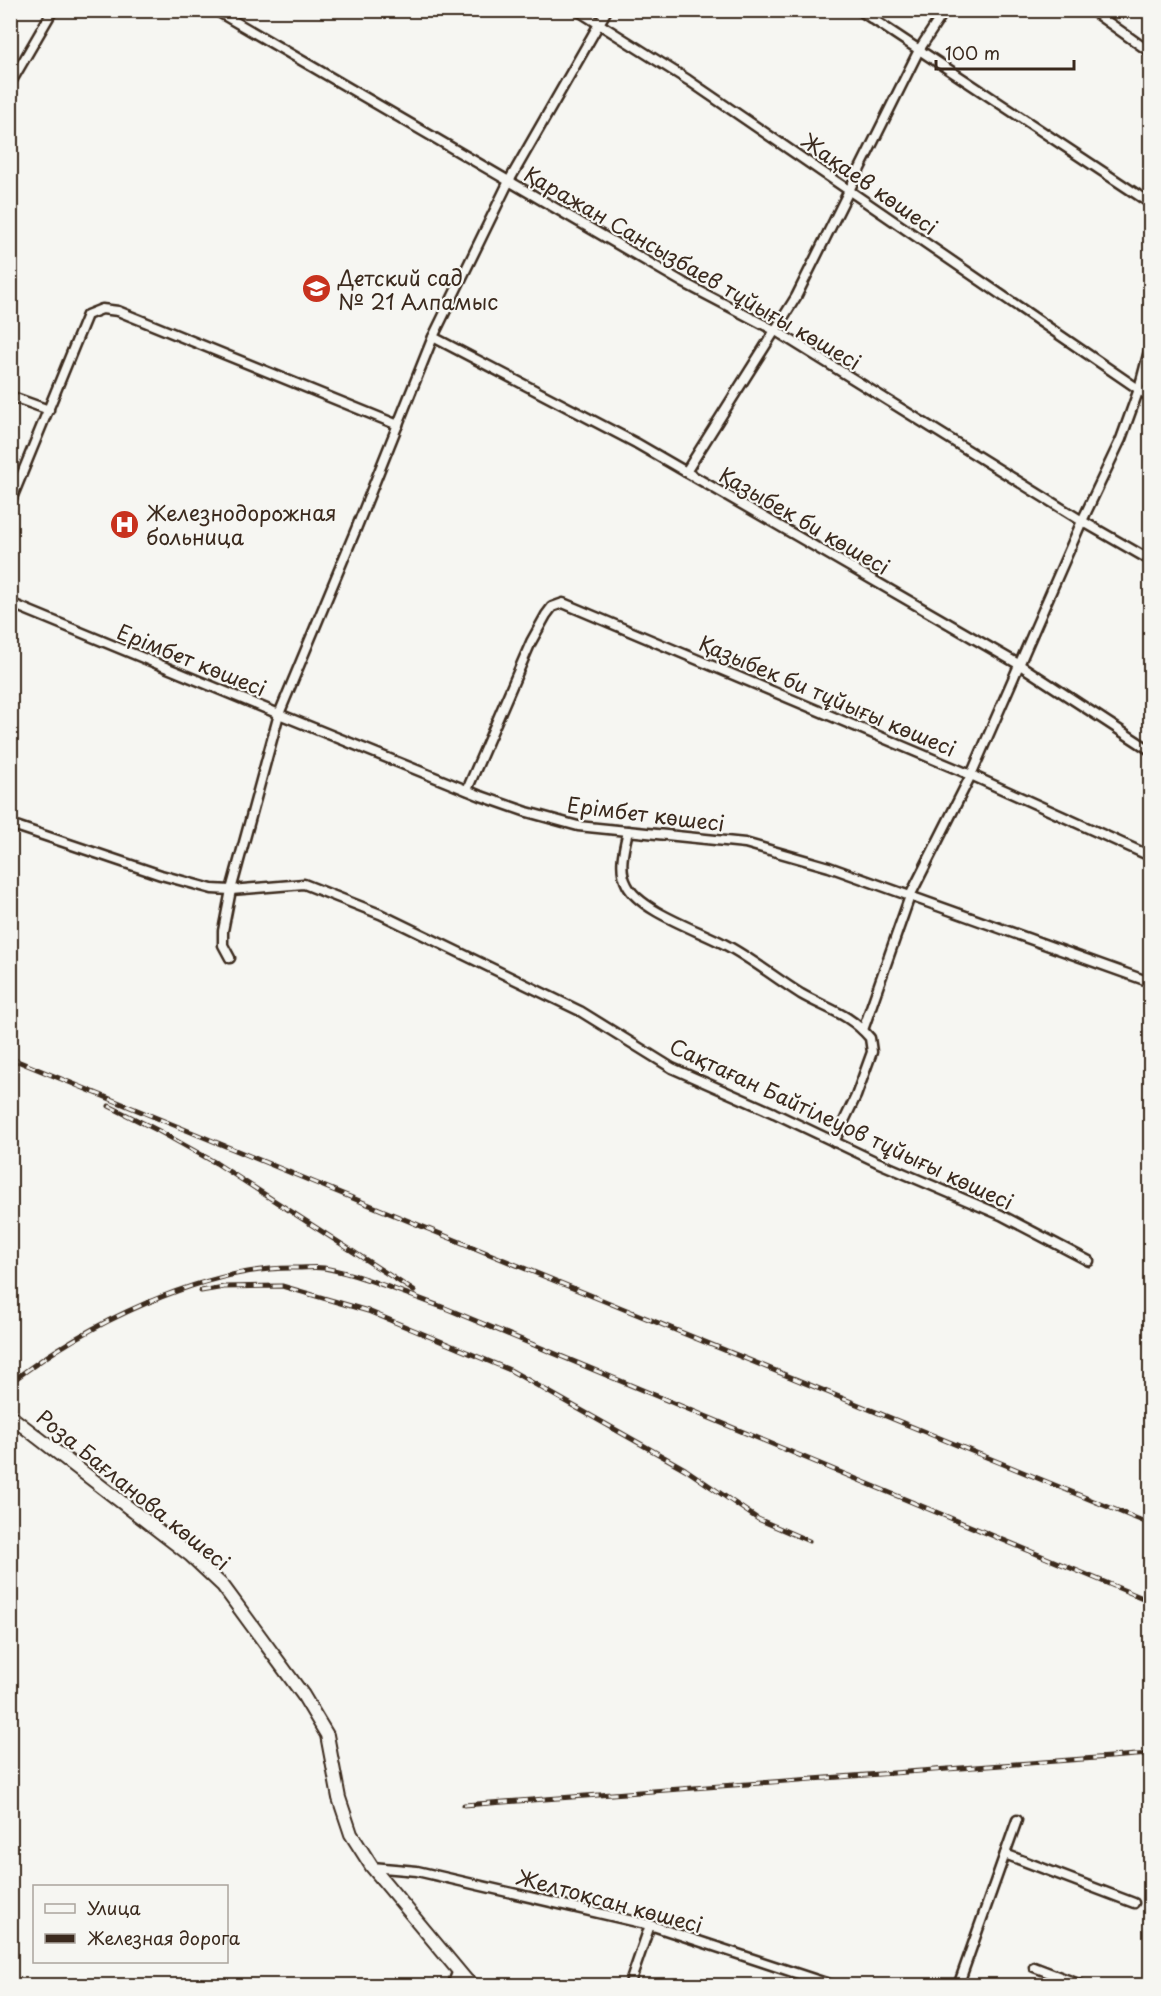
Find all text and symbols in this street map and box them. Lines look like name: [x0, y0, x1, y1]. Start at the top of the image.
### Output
scale bar: [936, 33, 1074, 71]
text: 100 m: [945, 39, 1000, 66]
street label: Жақаев көшесі: [795, 124, 945, 242]
street label: Қаражан Сансызбаев тұйығы көшесі: [518, 157, 868, 377]
place label: Детский сад № 21 Алпамыс: [337, 261, 498, 317]
school or university icon: Детский сад № 21 Алпамыс: [301, 273, 333, 305]
street label: Қазыбек би көшесі: [714, 458, 896, 582]
place label: Железнодорожная больница: [146, 496, 337, 552]
hospital icon: Железнодорожная больница: [109, 508, 141, 540]
street label: Ерімбет көшесі: [113, 614, 271, 704]
street label: Қазыбек би тұйығы көшесі: [695, 626, 961, 764]
street label: Ерімбет көшесі: [565, 787, 727, 839]
street label: Сақтаған Байтілеуов тұйығы көшесі: [665, 1029, 1019, 1217]
street label: Роза Бағланова көшесі: [30, 1401, 238, 1577]
street label: Желтоқсан көшесі: [513, 1860, 707, 1940]
legend: [33, 1885, 228, 1963]
text: Улица: [87, 1894, 141, 1921]
text: Железная дорога: [87, 1924, 241, 1951]

